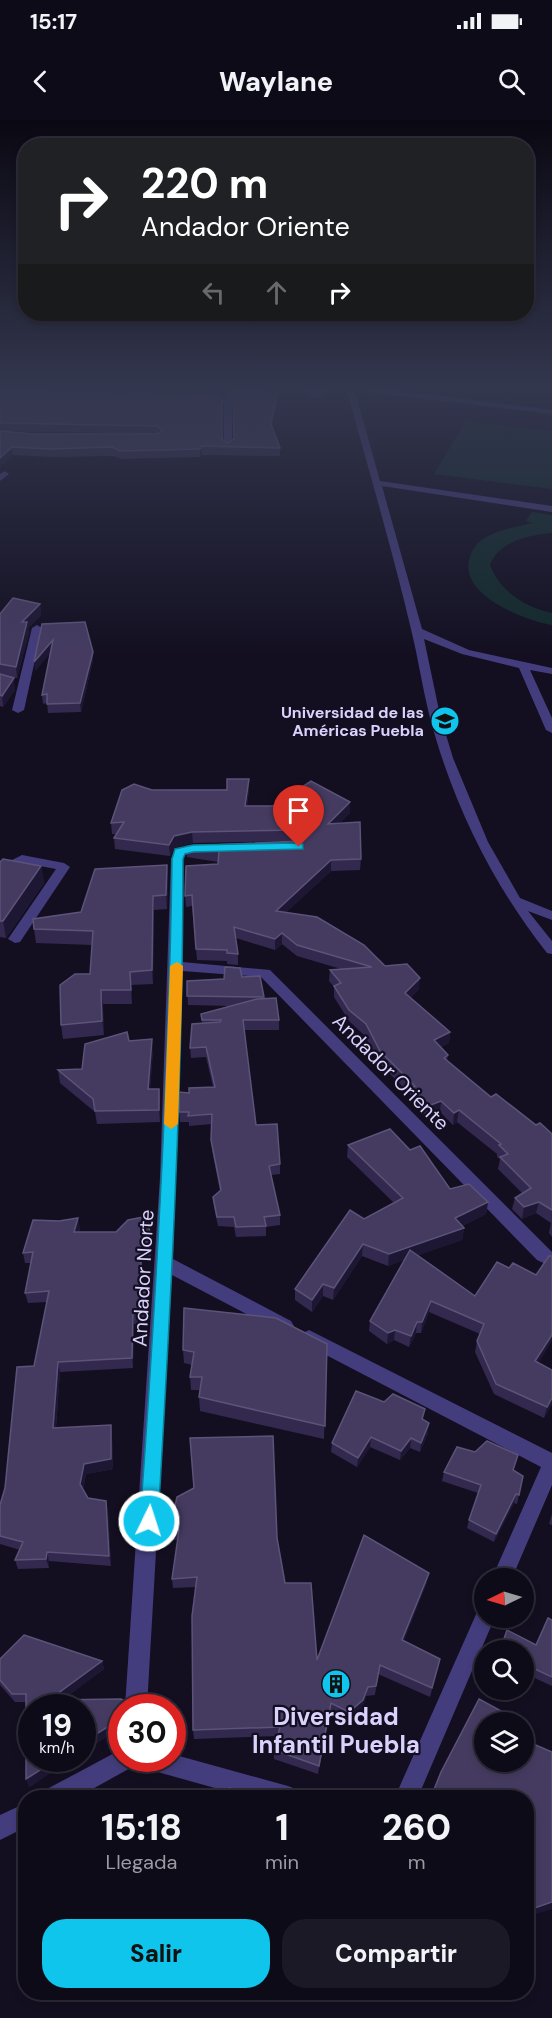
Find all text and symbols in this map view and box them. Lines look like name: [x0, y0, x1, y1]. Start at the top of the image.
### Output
text: 15:17: [30, 7, 77, 36]
text: Waylane: [219, 64, 333, 99]
icon: back: [24, 65, 57, 98]
icon: search: [495, 65, 528, 98]
text: 220 m: [141, 156, 268, 211]
icon: right: [42, 162, 120, 240]
text: Andador Oriente: [141, 209, 350, 244]
icon: left: [197, 276, 230, 309]
icon: ahead: [260, 276, 293, 309]
icon: right: [323, 276, 356, 309]
place label: Universidad de las Américas Puebla: [281, 702, 424, 741]
school or university icon: Universidad de las Américas Puebla: [429, 705, 461, 737]
pin: [273, 785, 324, 847]
icon: arrive: [282, 794, 315, 827]
street label: Andador Oriente: [327, 1008, 455, 1136]
street label: Andador Norte: [126, 1209, 160, 1347]
position arrow: [117, 1489, 181, 1553]
north arrow: [474, 1568, 534, 1628]
map controls: [474, 1568, 534, 1772]
button: search: [474, 1640, 534, 1700]
building icon: Diversidad Infantil Puebla: [320, 1668, 352, 1700]
speed limit sign: 30: [108, 1694, 186, 1772]
place label: Diversidad Infantil Puebla: [252, 1701, 420, 1760]
text: 19: [42, 1706, 72, 1745]
button: layers: [474, 1712, 534, 1772]
text: km/h: [39, 1738, 75, 1758]
text: 15:18: [101, 1804, 182, 1851]
text: 1: [275, 1804, 289, 1851]
text: 260: [382, 1804, 451, 1851]
text: Llegada: [106, 1849, 177, 1875]
text: min: [265, 1849, 299, 1875]
text: m: [408, 1849, 425, 1875]
button: Salir: [42, 1919, 270, 1988]
button: Compartir: [282, 1919, 510, 1988]

